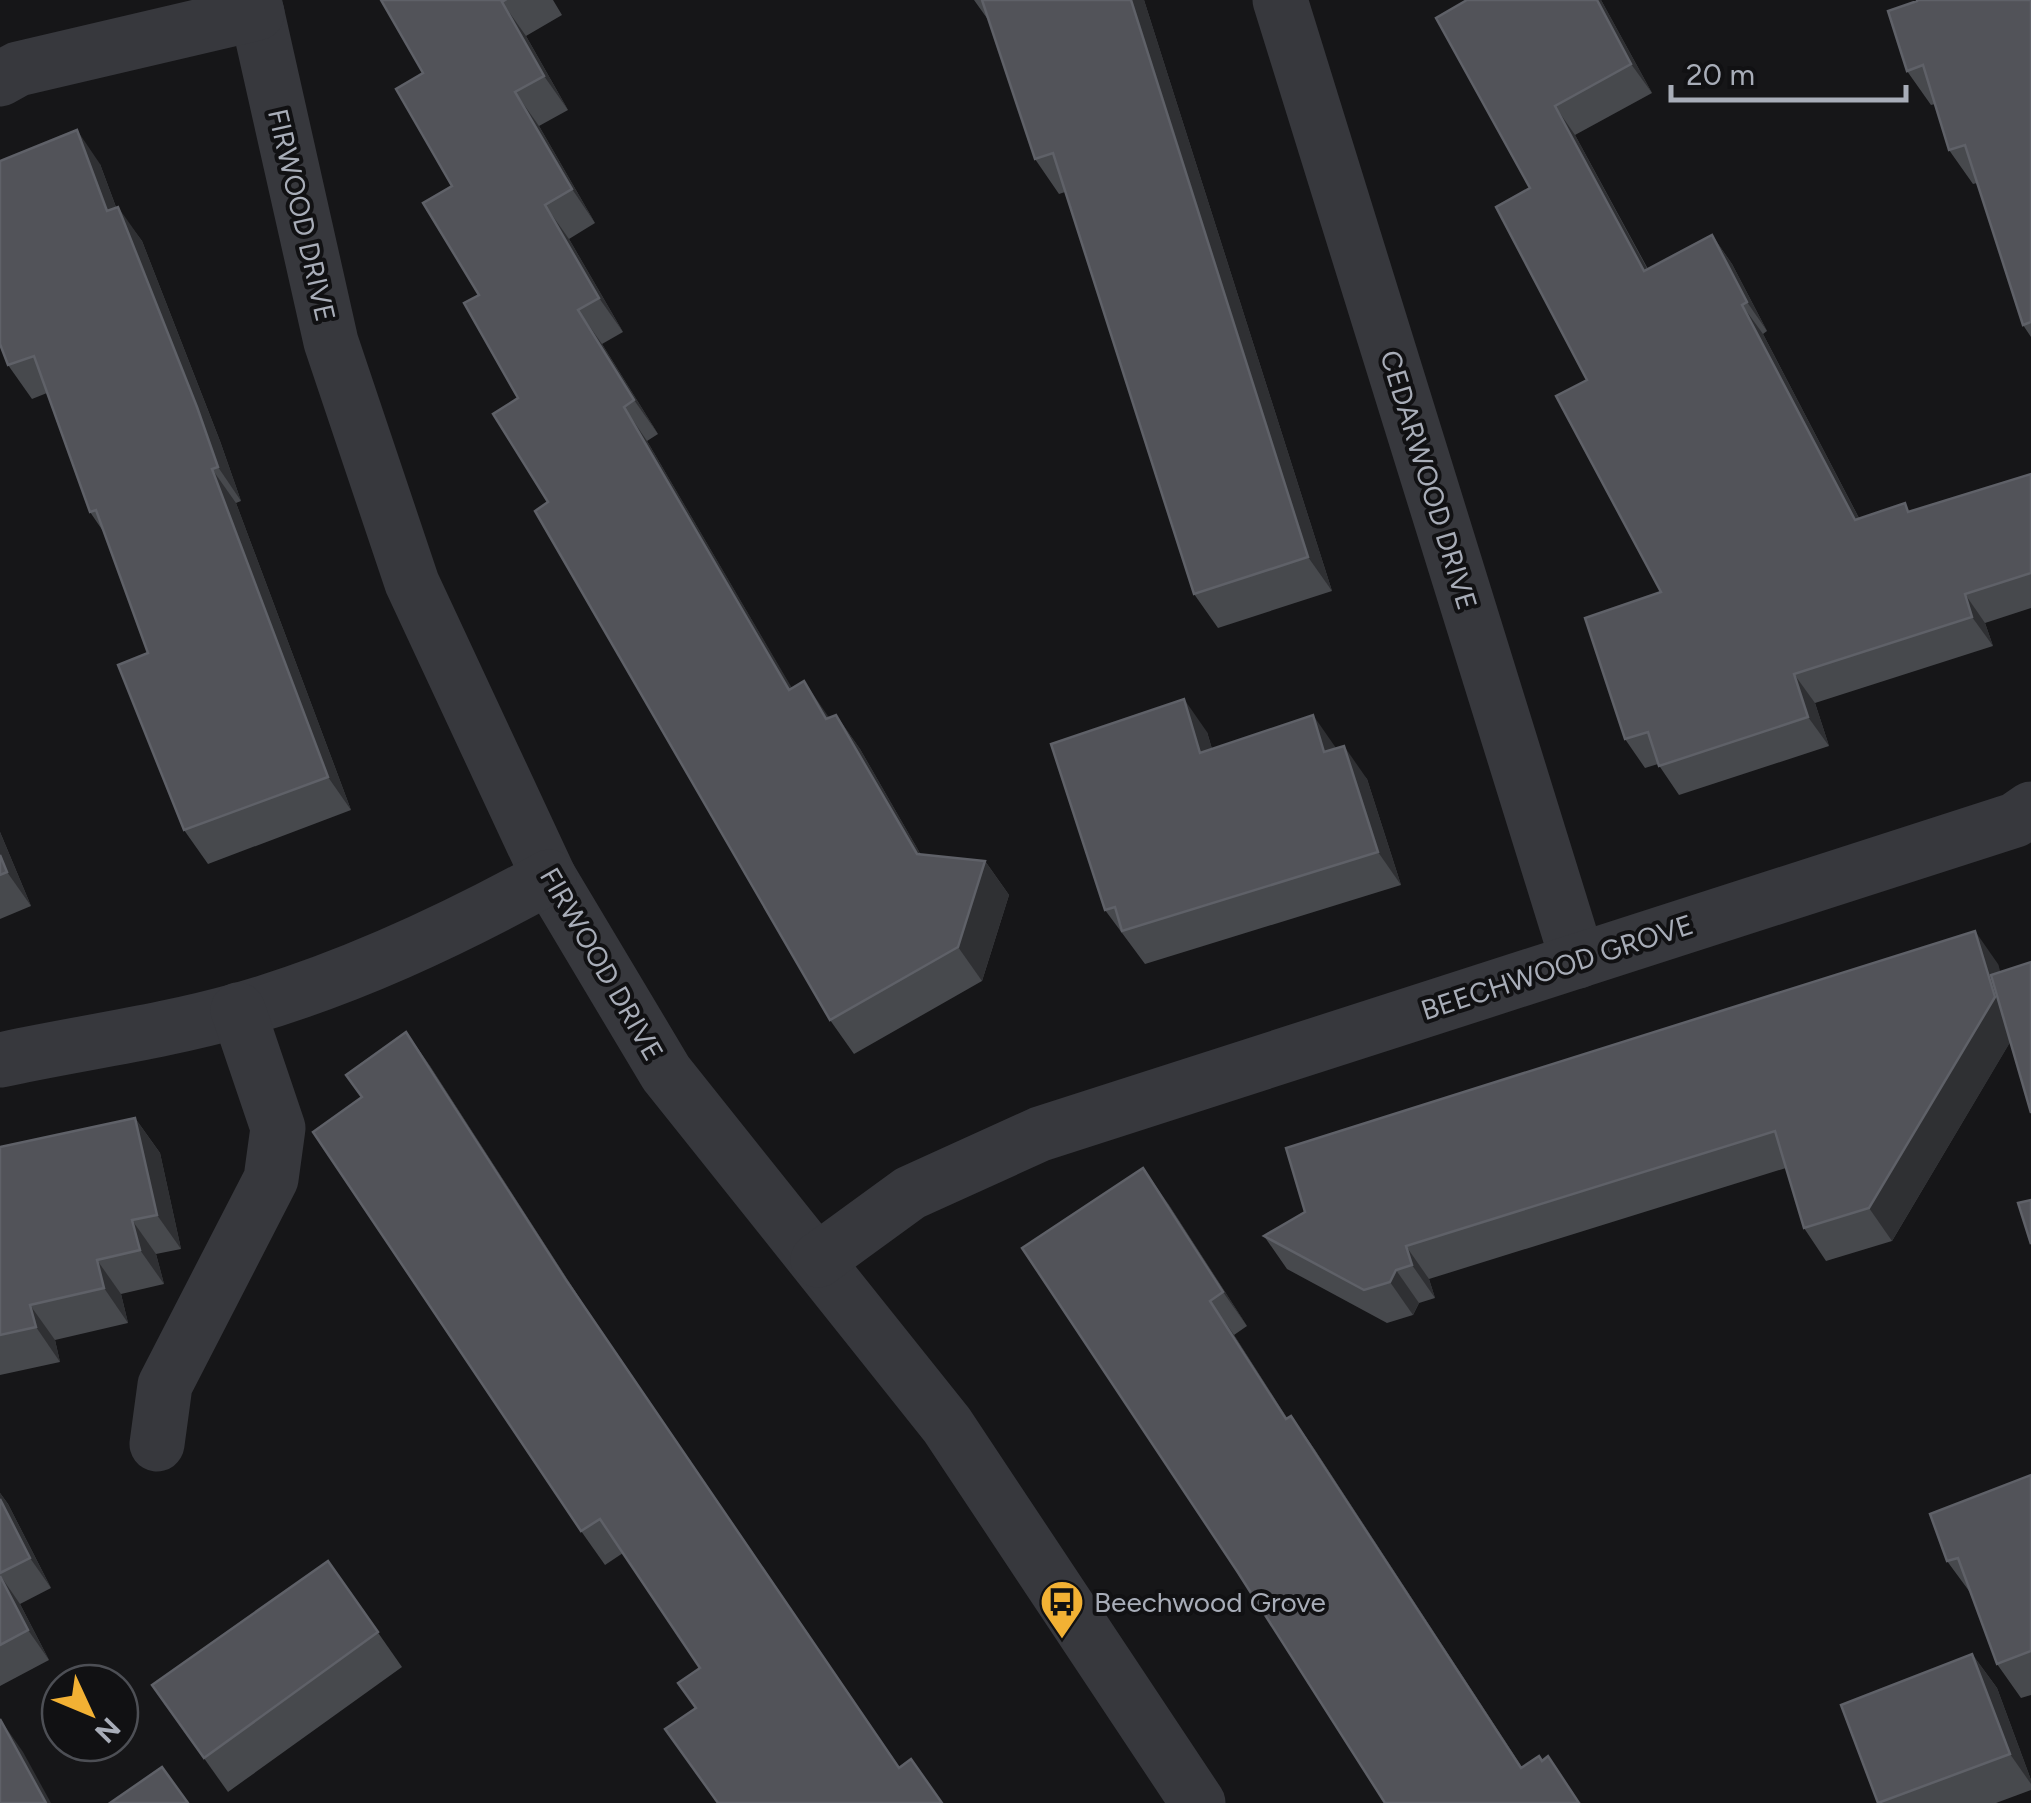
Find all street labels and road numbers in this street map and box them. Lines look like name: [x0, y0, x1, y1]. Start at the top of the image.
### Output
street label: FIRWOOD DRIVE: [261, 105, 343, 325]
street label: CEDARWOOD DRIVE: [1373, 346, 1485, 614]
street label: FIRWOOD DRIVE: [533, 861, 671, 1067]
street label: BEECHWOOD GROVE: [1417, 907, 1697, 1027]

